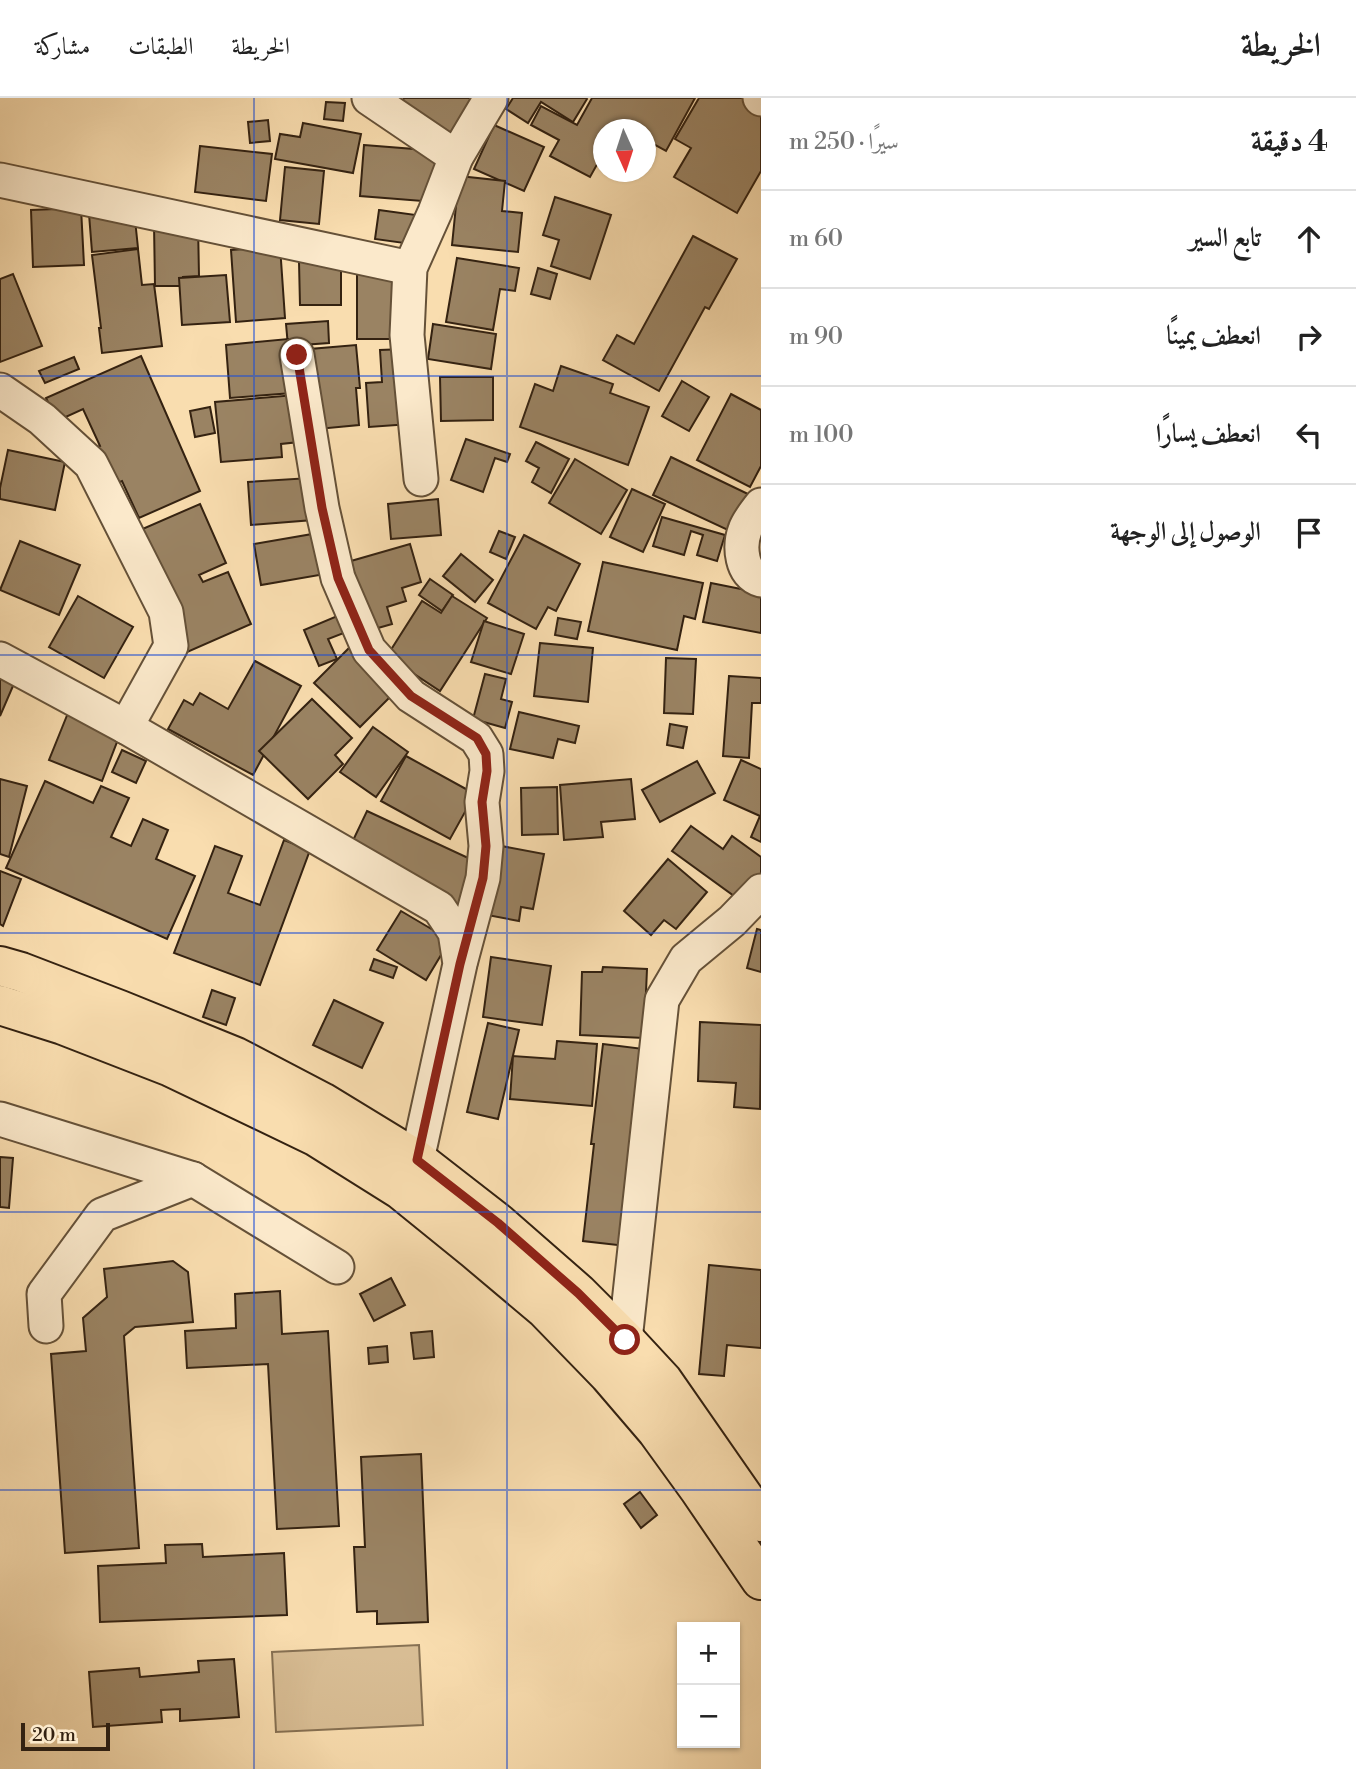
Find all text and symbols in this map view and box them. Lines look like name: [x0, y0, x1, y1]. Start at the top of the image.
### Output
text: الخريطة: [1241, 26, 1321, 67]
text: مشاركة: [35, 32, 90, 62]
text: الطبقات: [128, 32, 194, 62]
text: الخريطة: [232, 32, 290, 62]
north arrow: [593, 119, 656, 182]
text: 4 دقيقة: [1251, 123, 1328, 161]
text: سيرًا · 250 m: [789, 128, 899, 156]
icon: ahead: [1290, 220, 1328, 258]
text: تابع السير: [1189, 222, 1261, 254]
text: 60 m: [789, 225, 843, 253]
icon: right: [1290, 318, 1328, 356]
text: انعطف يمينًا: [1166, 320, 1261, 352]
text: 90 m: [789, 323, 843, 351]
route end: [281, 339, 312, 370]
icon: left: [1290, 416, 1328, 454]
text: انعطف يسارًا: [1156, 418, 1261, 450]
text: 100 m: [789, 421, 854, 449]
icon: arrive: [1290, 514, 1328, 552]
text: الوصول إلى الوجهة: [1110, 516, 1261, 548]
route start: [609, 1324, 640, 1355]
map controls: [677, 1622, 740, 1748]
button: +: [677, 1622, 740, 1685]
button: −: [677, 1685, 740, 1748]
scale bar: [21, 1720, 110, 1752]
text: 20 m: [32, 1723, 76, 1747]

